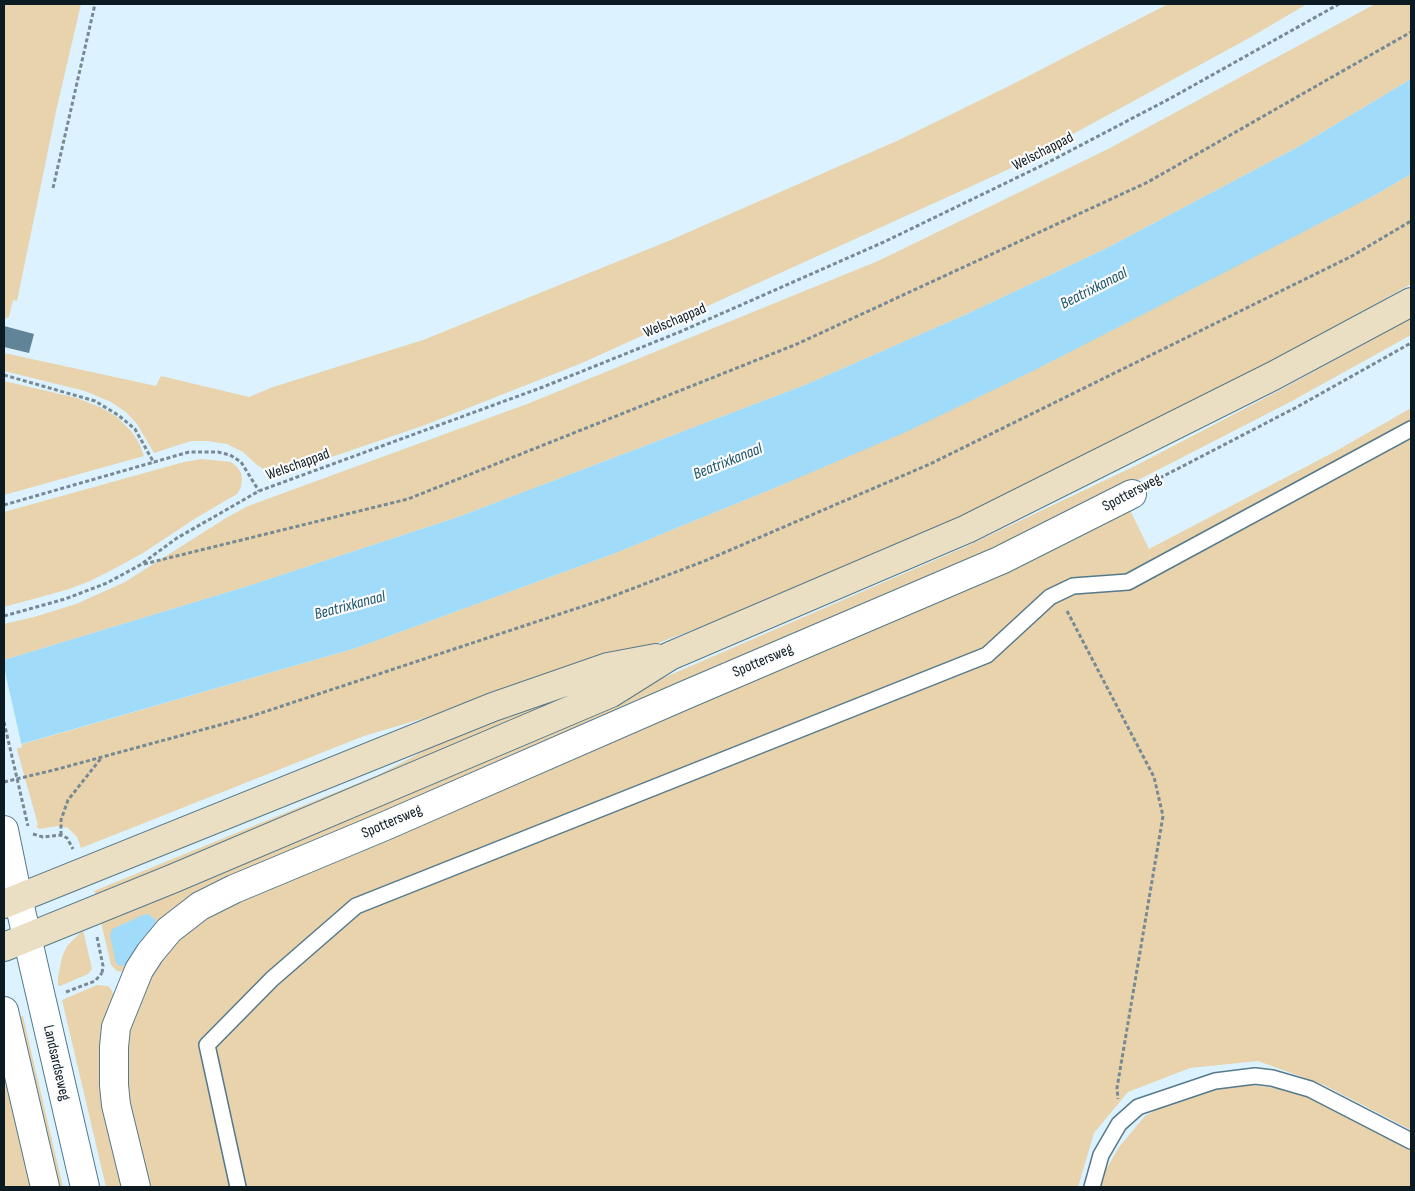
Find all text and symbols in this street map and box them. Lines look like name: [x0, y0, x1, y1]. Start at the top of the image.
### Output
street label: Welschappad: [1009, 129, 1077, 175]
water label: Beatrixkanaal: [1057, 264, 1131, 314]
street label: Welschappad: [641, 300, 709, 342]
water label: Beatrixkanaal: [691, 440, 765, 484]
street label: Welschappad: [264, 445, 332, 485]
street label: Spottersweg: [1100, 470, 1164, 516]
water label: Beatrixkanaal: [312, 587, 388, 625]
street label: Spottersweg: [730, 640, 796, 682]
street label: Spottersweg: [359, 801, 425, 843]
street label: Landsardseweg: [39, 1023, 73, 1103]

